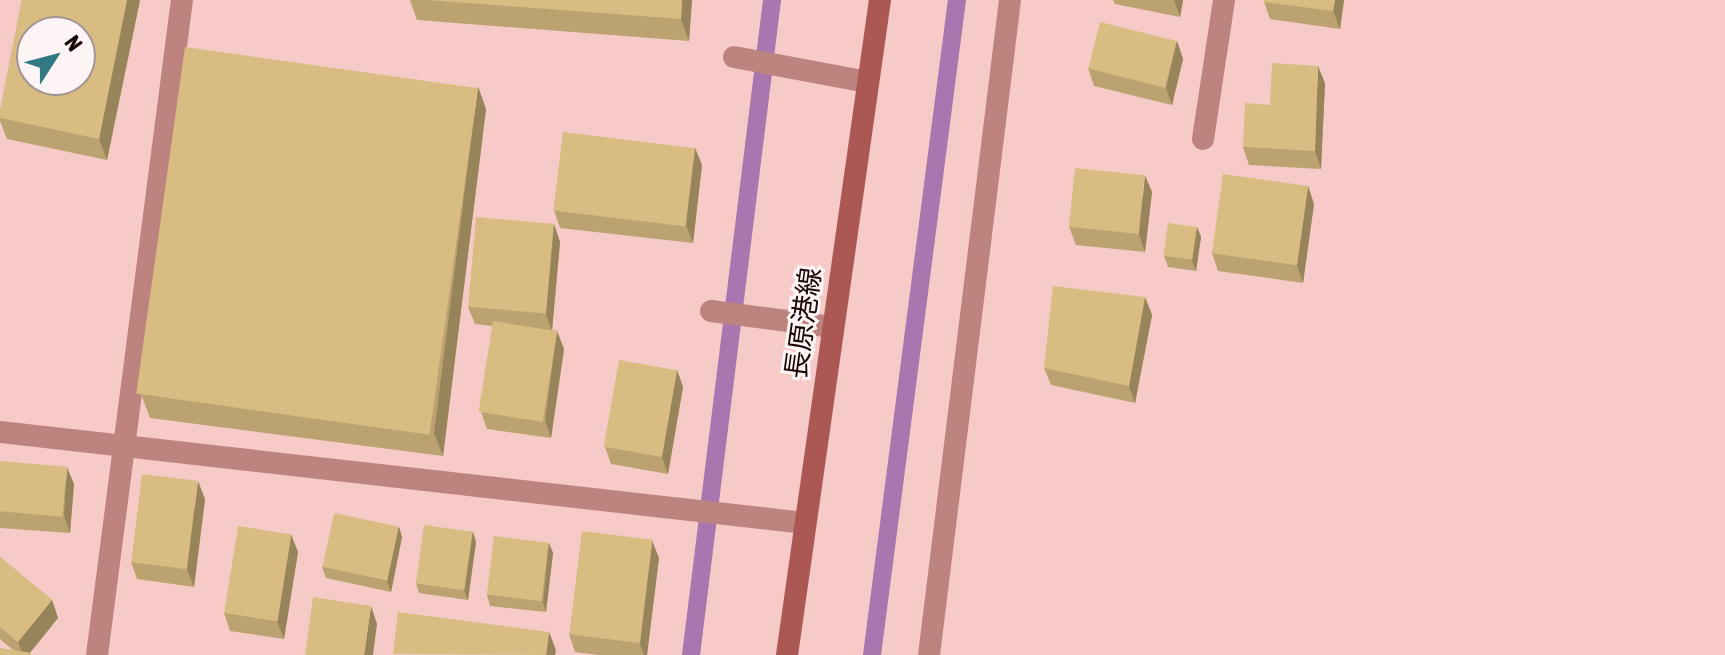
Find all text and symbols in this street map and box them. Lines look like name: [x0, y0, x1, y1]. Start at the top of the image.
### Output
north arrow: [16, 16, 96, 96]
text: N: [59, 30, 88, 56]
street label: 長原港線: [779, 265, 827, 381]

